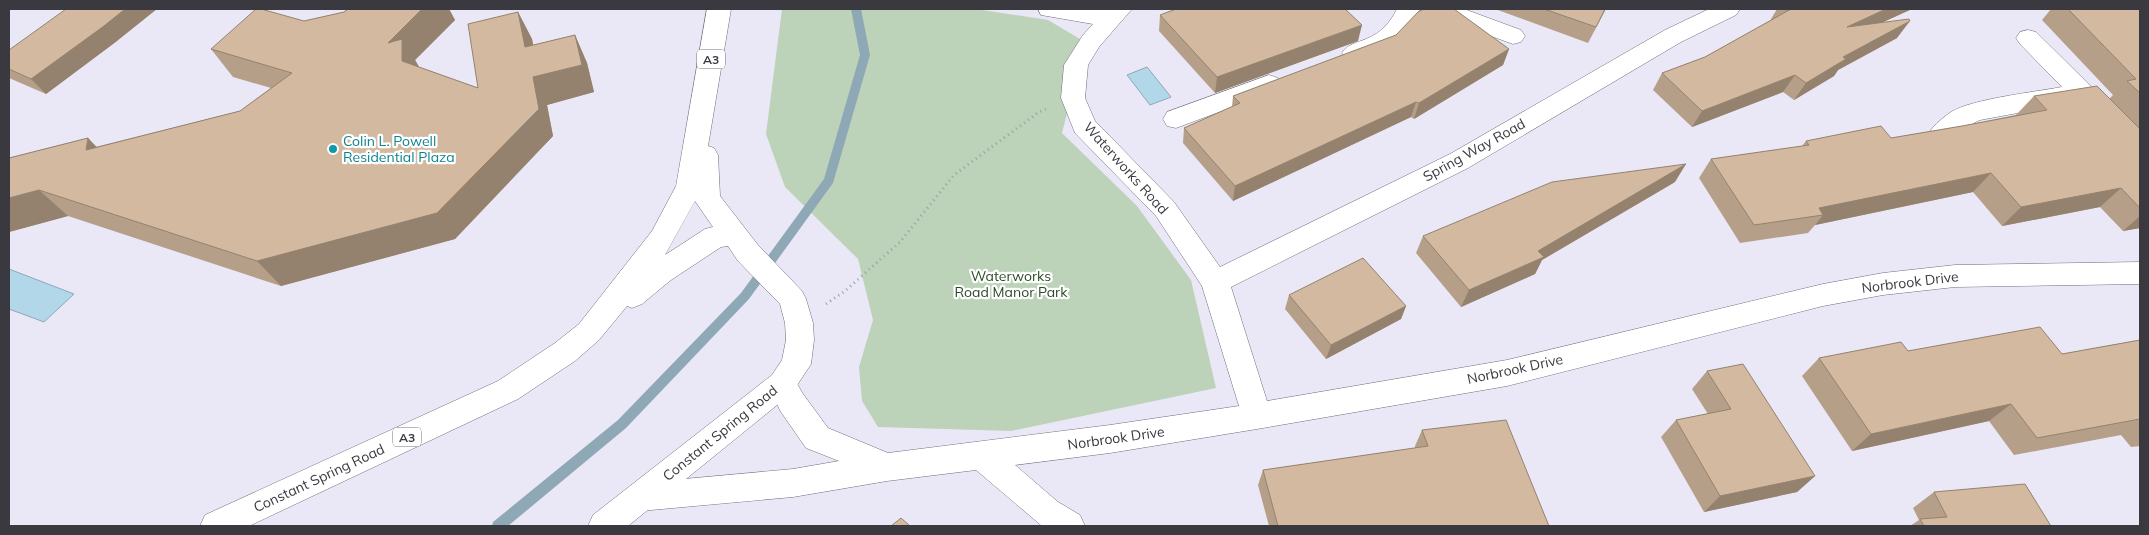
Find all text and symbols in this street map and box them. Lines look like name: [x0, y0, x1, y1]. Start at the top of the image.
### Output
road number: A3: [697, 50, 725, 68]
street label: Spring Way Road: [1420, 114, 1528, 186]
street label: Waterworks Road: [1080, 118, 1172, 218]
place label: Colin L. Powell Residential Plaza: [343, 132, 455, 166]
marker: Colin L. Powell Residential Plaza: [327, 143, 339, 155]
park label: Waterworks Road Manor Park: [955, 267, 1068, 301]
street label: Norbrook Drive: [1860, 267, 1960, 297]
street label: Norbrook Drive: [1465, 350, 1565, 388]
street label: Constant Spring Road: [659, 381, 781, 485]
street label: Norbrook Drive: [1066, 422, 1166, 454]
road number: A3: [393, 428, 421, 447]
street label: Constant Spring Road: [251, 440, 387, 516]

